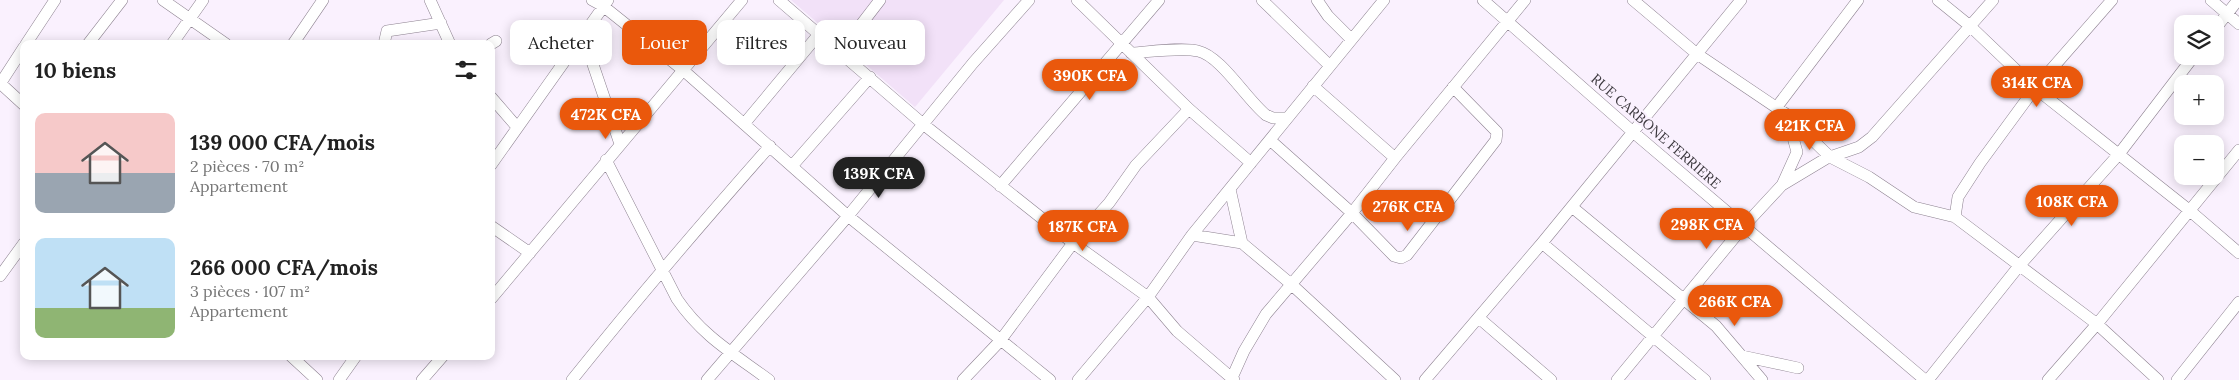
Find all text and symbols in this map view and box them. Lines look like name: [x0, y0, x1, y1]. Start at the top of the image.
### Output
map controls: [2174, 15, 2224, 185]
button: layers: [2174, 15, 2224, 65]
chip: Acheter: [510, 20, 612, 65]
chip: Louer: [622, 20, 707, 65]
chip: Filtres: [717, 20, 805, 65]
chip: Nouveau: [815, 20, 925, 65]
icon: filters: [452, 56, 480, 84]
text: 10 biens: [35, 57, 116, 84]
pin: 390K CFA: [1038, 58, 1142, 101]
text: 390K CFA: [1053, 65, 1127, 85]
pin: 314K CFA: [1985, 66, 2089, 108]
street label: RUE CARBONE FERRIERE: [1587, 70, 1725, 193]
text: 314K CFA: [2002, 72, 2072, 92]
button: +: [2174, 75, 2224, 125]
pin: 472K CFA: [554, 98, 658, 140]
text: 472K CFA: [571, 104, 641, 124]
pin: 421K CFA: [1758, 108, 1862, 151]
text: 421K CFA: [1775, 115, 1845, 135]
text: 139 000 CFA/mois: [190, 129, 375, 156]
icon: home: [75, 133, 135, 193]
button: −: [2174, 135, 2224, 185]
text: 2 pièces · 70 m²: [190, 156, 304, 176]
pin: 139K CFA: [827, 156, 931, 199]
text: 139K CFA: [844, 163, 914, 183]
text: Appartement: [190, 176, 288, 196]
pin: 108K CFA: [2020, 184, 2124, 227]
pin: 276K CFA: [1356, 190, 1460, 232]
text: 108K CFA: [2036, 191, 2108, 211]
text: 276K CFA: [1373, 196, 1443, 216]
pin: 298K CFA: [1655, 208, 1759, 250]
pin: 187K CFA: [1031, 210, 1135, 252]
text: 298K CFA: [1671, 214, 1743, 234]
text: 187K CFA: [1049, 216, 1117, 236]
text: 266 000 CFA/mois: [190, 254, 378, 281]
icon: home: [75, 258, 135, 318]
text: 3 pièces · 107 m²: [190, 281, 310, 301]
pin: 266K CFA: [1683, 284, 1787, 327]
text: 266K CFA: [1699, 291, 1771, 311]
text: Appartement: [190, 301, 288, 321]

